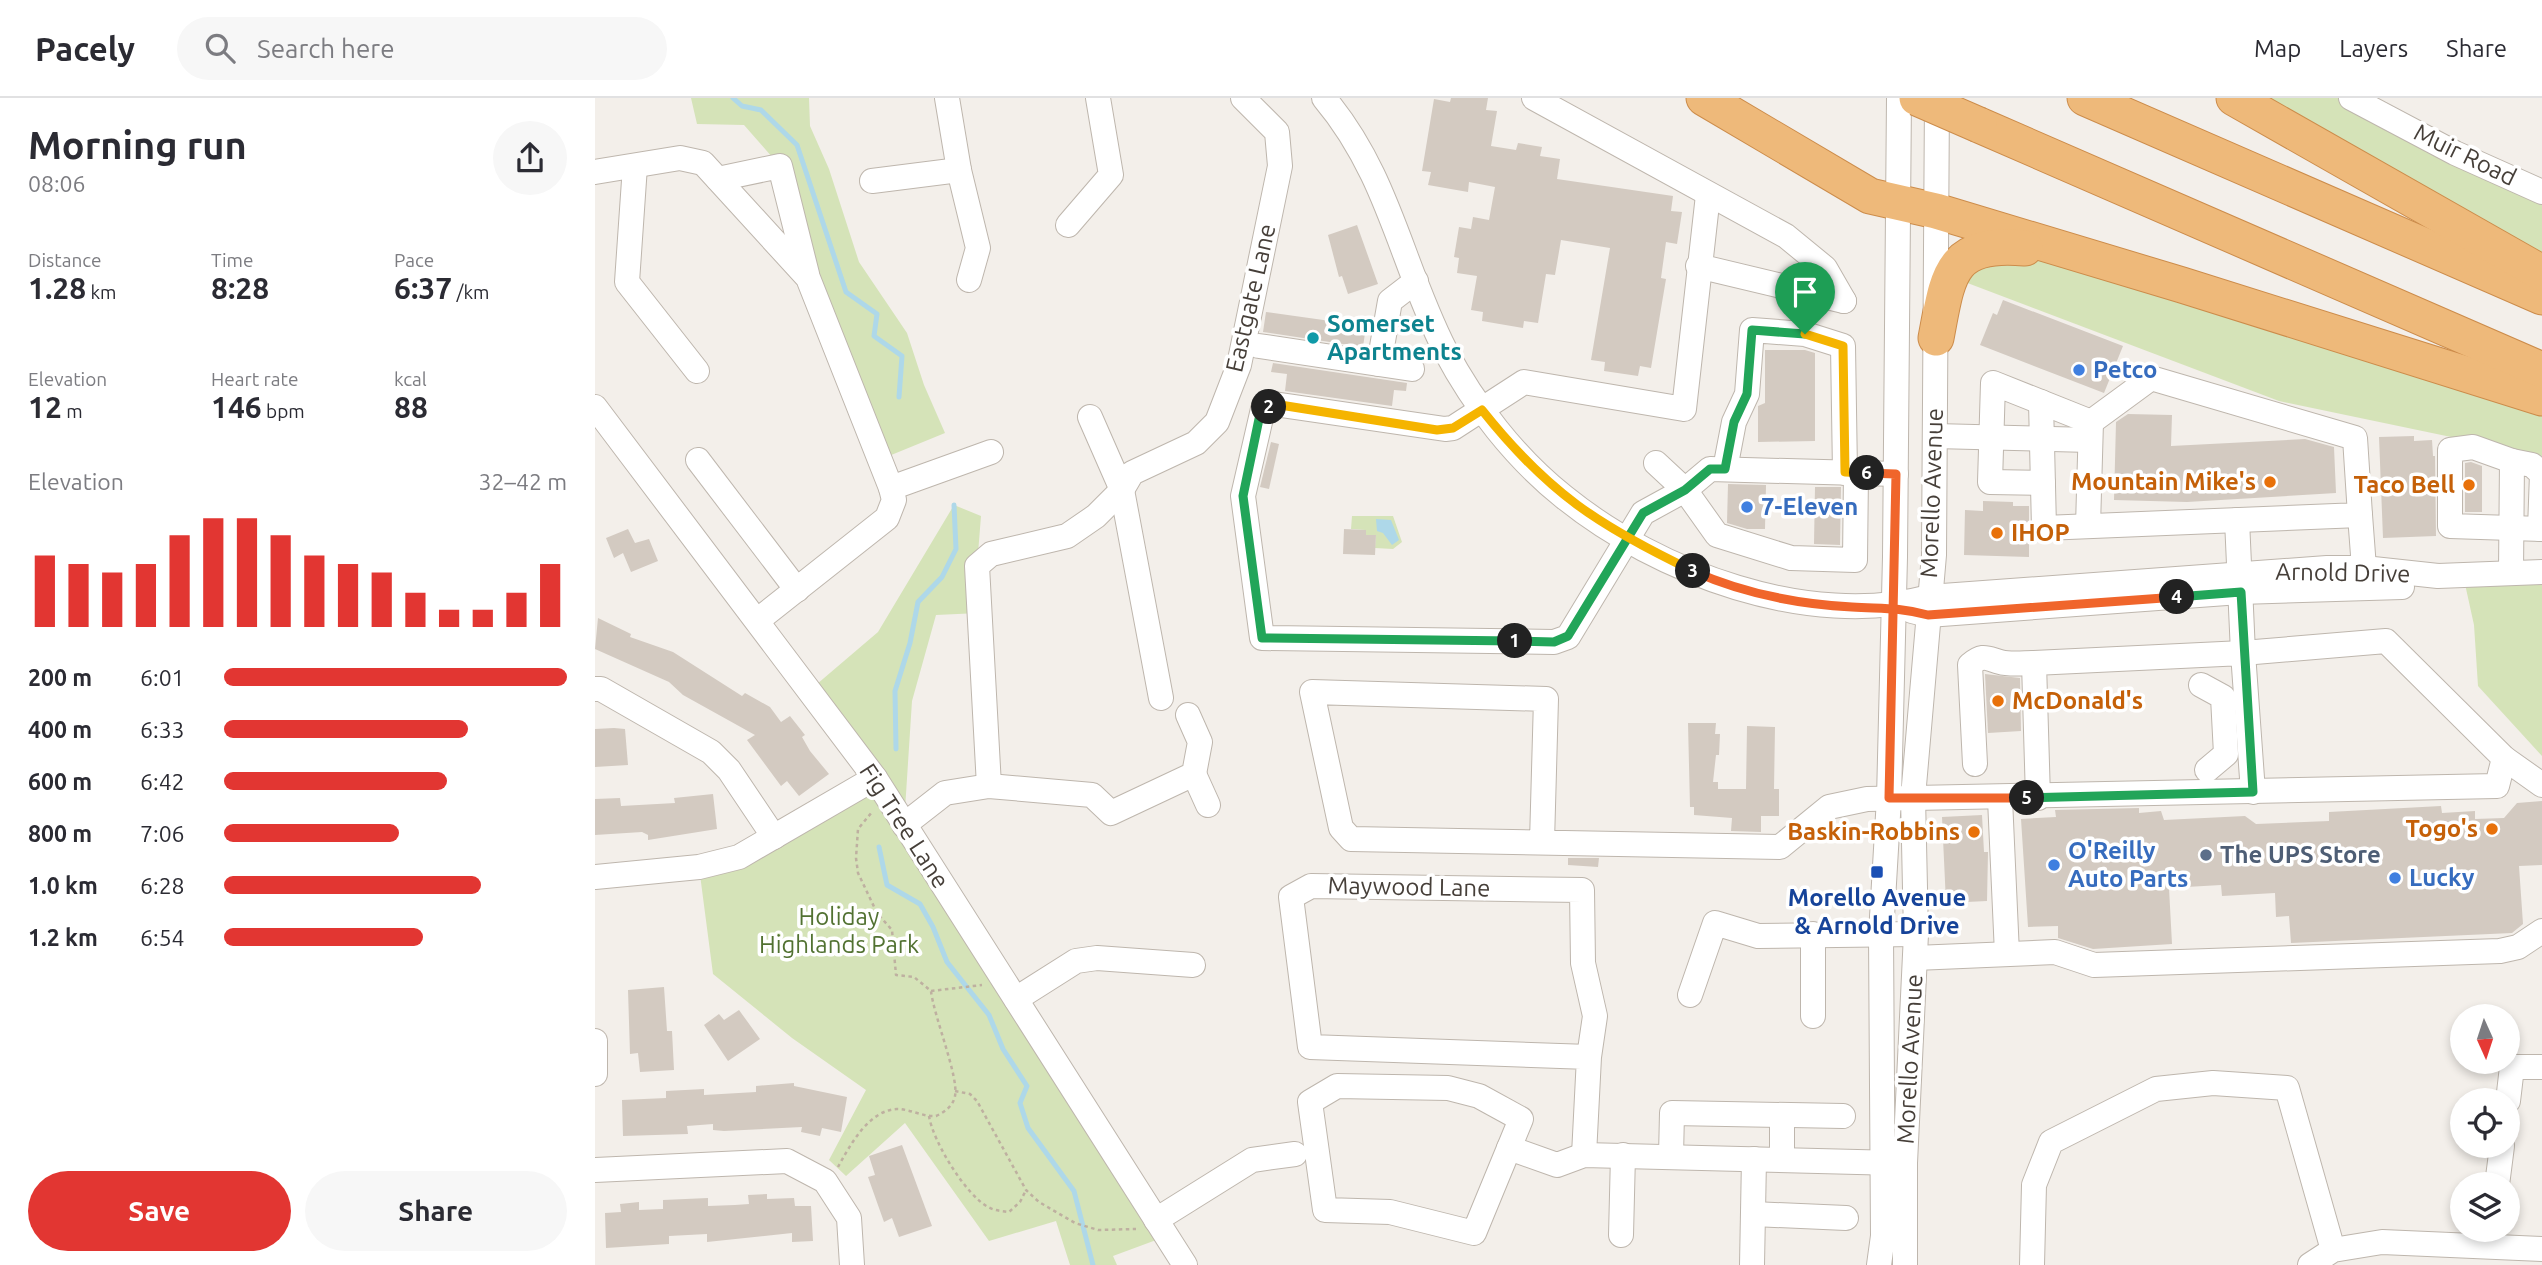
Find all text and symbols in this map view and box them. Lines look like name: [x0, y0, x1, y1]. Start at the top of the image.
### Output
search box: [177, 17, 667, 80]
icon: search: [201, 29, 239, 67]
text: Pacely: [35, 30, 135, 67]
text: Search here: [257, 34, 395, 63]
text: Map: [2254, 35, 2301, 62]
text: Layers: [2339, 35, 2408, 62]
text: Share: [2446, 35, 2507, 62]
street label: Muir Road: [2410, 118, 2521, 191]
button: share: [493, 121, 567, 195]
text: Morning run: [28, 124, 247, 166]
text: 08:06: [28, 171, 86, 196]
street label: Eastgate Lane: [1220, 221, 1281, 375]
text: Distance: [28, 249, 102, 271]
text: Time: [211, 249, 253, 271]
text: Pace: [394, 249, 434, 271]
pin: [1775, 262, 1835, 334]
text: 1.28: [28, 271, 86, 305]
text: 8:28: [211, 271, 269, 305]
text: 6:37: [394, 271, 452, 305]
icon: arrive: [1786, 273, 1824, 311]
text: km: [86, 281, 116, 303]
text: /km: [452, 281, 490, 303]
place label: Somerset Apartments: [1327, 310, 1462, 365]
marker: Somerset Apartments: [1305, 330, 1321, 346]
place label: Petco: [2093, 356, 2157, 383]
marker: Petco: [2071, 362, 2087, 378]
text: Elevation: [28, 368, 107, 390]
text: Heart rate: [211, 368, 298, 390]
text: kcal: [394, 368, 427, 390]
text: 12: [28, 390, 62, 424]
text: 146: [211, 390, 262, 424]
text: 88: [394, 390, 428, 424]
pin: 2: [1251, 390, 1287, 424]
text: 2: [1263, 395, 1274, 417]
text: m: [62, 400, 83, 422]
text: bpm: [262, 400, 305, 422]
street label: Morello Avenue: [1915, 407, 1948, 578]
pin: 6: [1849, 456, 1885, 490]
text: 6: [1861, 461, 1872, 483]
place label: Mountain Mike's: [2071, 468, 2256, 495]
text: Elevation: [28, 469, 124, 494]
text: 32–42 m: [479, 469, 567, 494]
place label: Taco Bell: [2353, 471, 2455, 498]
marker: Mountain Mike's: [2262, 474, 2278, 490]
marker: Taco Bell: [2461, 477, 2477, 493]
place label: 7-Eleven: [1761, 493, 1858, 520]
marker: 7-Eleven: [1739, 499, 1755, 515]
place label: IHOP: [2011, 519, 2070, 546]
marker: IHOP: [1989, 525, 2005, 541]
pin: 3: [1675, 554, 1711, 588]
street label: Arnold Drive: [2275, 558, 2411, 587]
text: 3: [1687, 559, 1698, 581]
pin: 4: [2159, 580, 2195, 614]
text: 4: [2171, 585, 2182, 607]
pin: 1: [1497, 624, 1532, 658]
text: 1: [1509, 629, 1520, 651]
text: 200 m: [28, 665, 92, 690]
text: 6:01: [140, 665, 185, 690]
place label: McDonald's: [2012, 687, 2143, 714]
marker: McDonald's: [1990, 693, 2006, 709]
text: 400 m: [28, 717, 92, 742]
text: 6:33: [140, 717, 185, 742]
street label: Fig Tree Lane: [854, 758, 955, 893]
text: 600 m: [28, 769, 92, 794]
text: 6:42: [140, 769, 185, 794]
pin: 5: [2009, 780, 2045, 816]
text: 5: [2021, 786, 2032, 808]
place label: Togo's: [2405, 815, 2478, 842]
place label: Baskin-Robbins: [1787, 818, 1960, 845]
text: 800 m: [28, 821, 92, 846]
text: 7:06: [140, 821, 185, 846]
marker: Togo's: [2484, 821, 2500, 837]
marker: Baskin-Robbins: [1966, 824, 1982, 840]
place label: O'Reilly Auto Parts: [2068, 837, 2188, 892]
place label: The UPS Store: [2220, 841, 2381, 868]
marker: The UPS Store: [2198, 847, 2214, 863]
marker: O'Reilly Auto Parts: [2046, 857, 2062, 873]
marker: Morello Avenue & Arnold Drive: [1869, 864, 1885, 880]
place label: Lucky: [2409, 864, 2475, 891]
marker: Lucky: [2387, 870, 2403, 886]
street label: Maywood Lane: [1327, 872, 1491, 901]
text: 1.0 km: [28, 873, 98, 898]
text: 6:28: [140, 873, 185, 898]
place label: Morello Avenue & Arnold Drive: [1788, 884, 1966, 939]
park label: Holiday Highlands Park: [759, 903, 919, 958]
text: 1.2 km: [28, 925, 98, 950]
text: 6:54: [140, 925, 185, 950]
street label: Morello Avenue: [1892, 973, 1927, 1145]
north arrow: [2450, 1004, 2520, 1074]
map controls: [2450, 1004, 2520, 1242]
button: locate: [2450, 1088, 2520, 1158]
button: Save: [28, 1171, 291, 1251]
button: Share: [305, 1171, 567, 1251]
button: layers: [2450, 1172, 2520, 1242]

